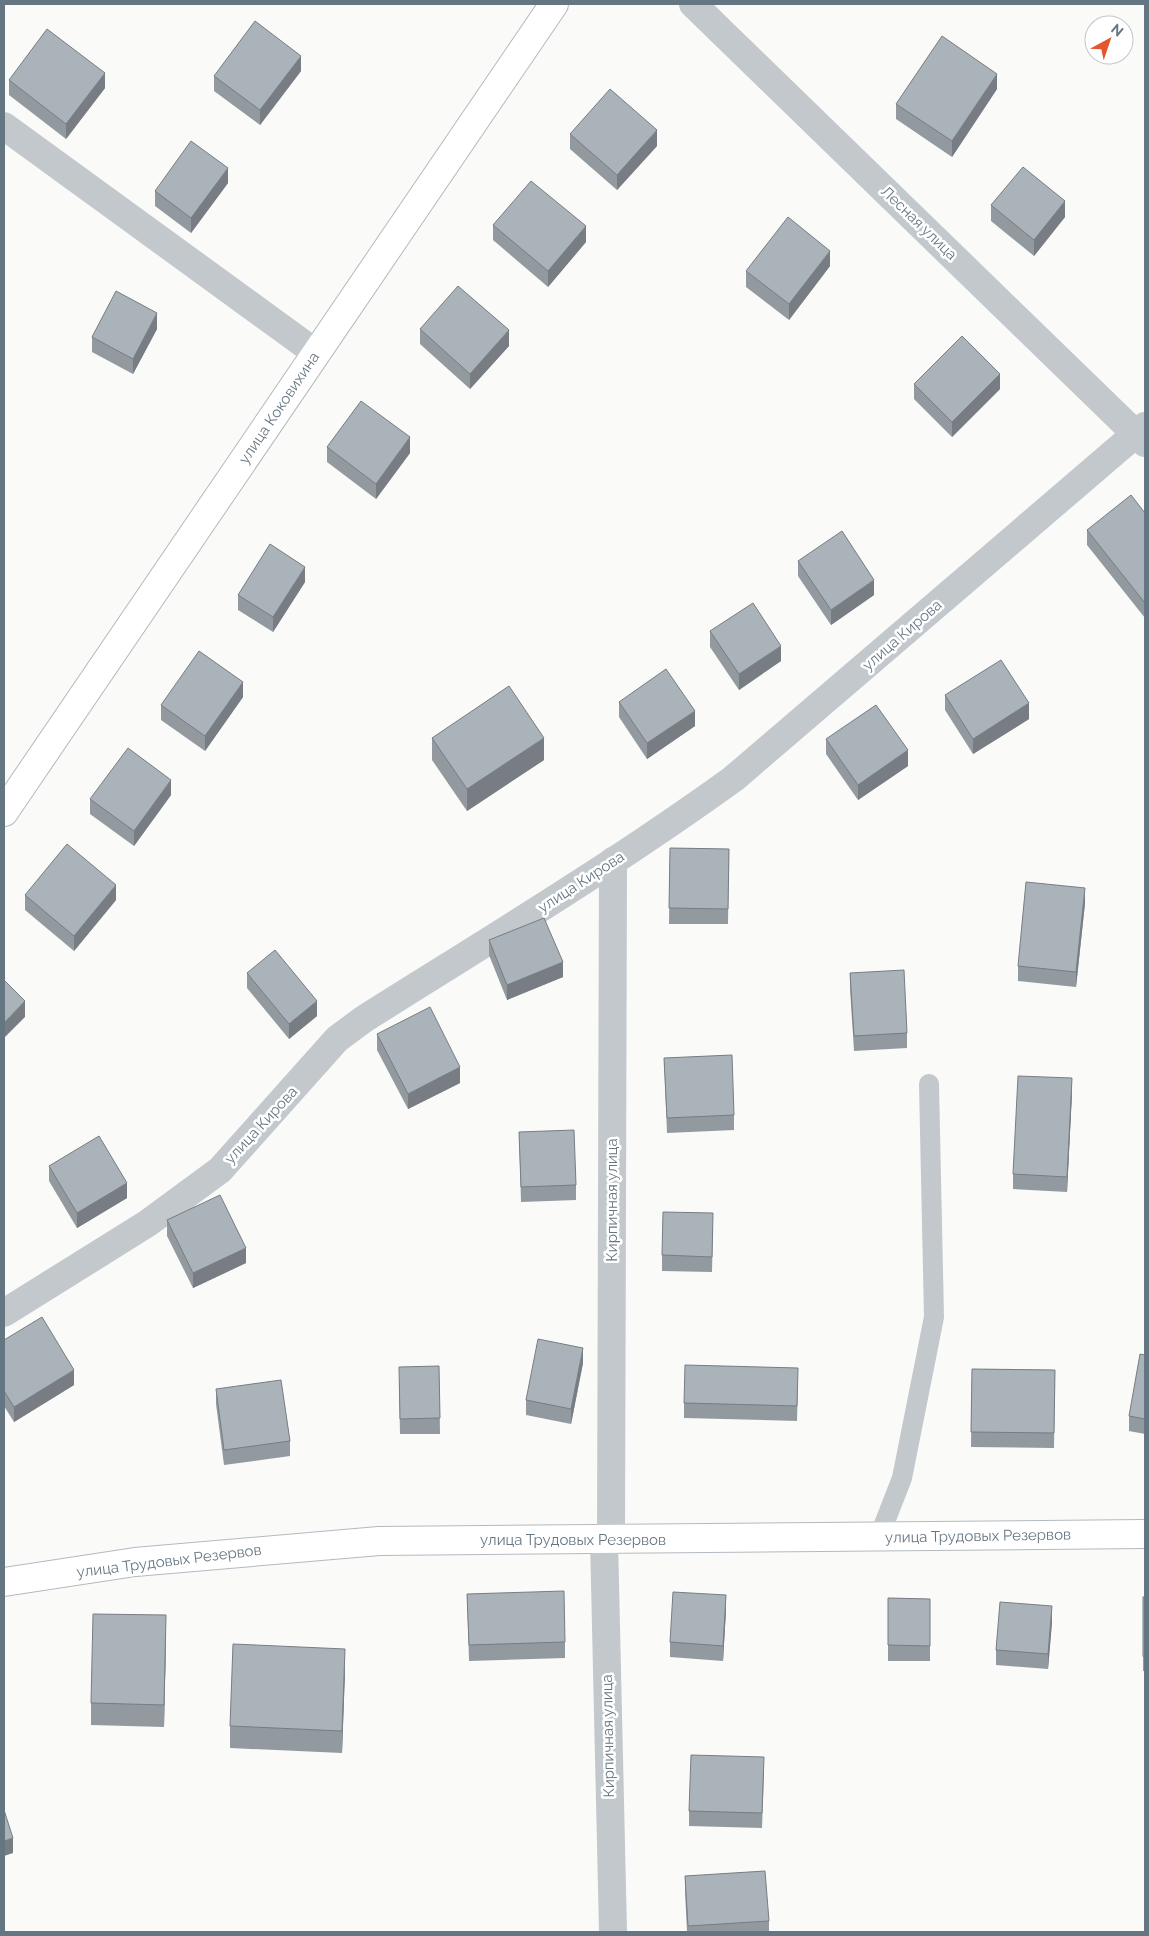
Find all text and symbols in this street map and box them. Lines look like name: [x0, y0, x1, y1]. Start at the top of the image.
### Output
north arrow: [1084, 15, 1134, 65]
text: N: [1108, 20, 1127, 40]
street label: Лесная улица: [877, 182, 961, 264]
street label: улица Коковихина: [235, 349, 323, 467]
street label: улица Кирова: [859, 596, 945, 674]
street label: улица Кирова: [535, 847, 627, 917]
street label: улица Кирова: [221, 1083, 301, 1167]
street label: Кирпичная улица: [603, 1138, 621, 1262]
street label: улица Трудовых Резервов: [885, 1525, 1071, 1547]
street label: улица Трудовых Резервов: [480, 1531, 666, 1549]
street label: улица Трудовых Резервов: [76, 1541, 262, 1581]
street label: Кирпичная улица: [598, 1674, 618, 1798]

